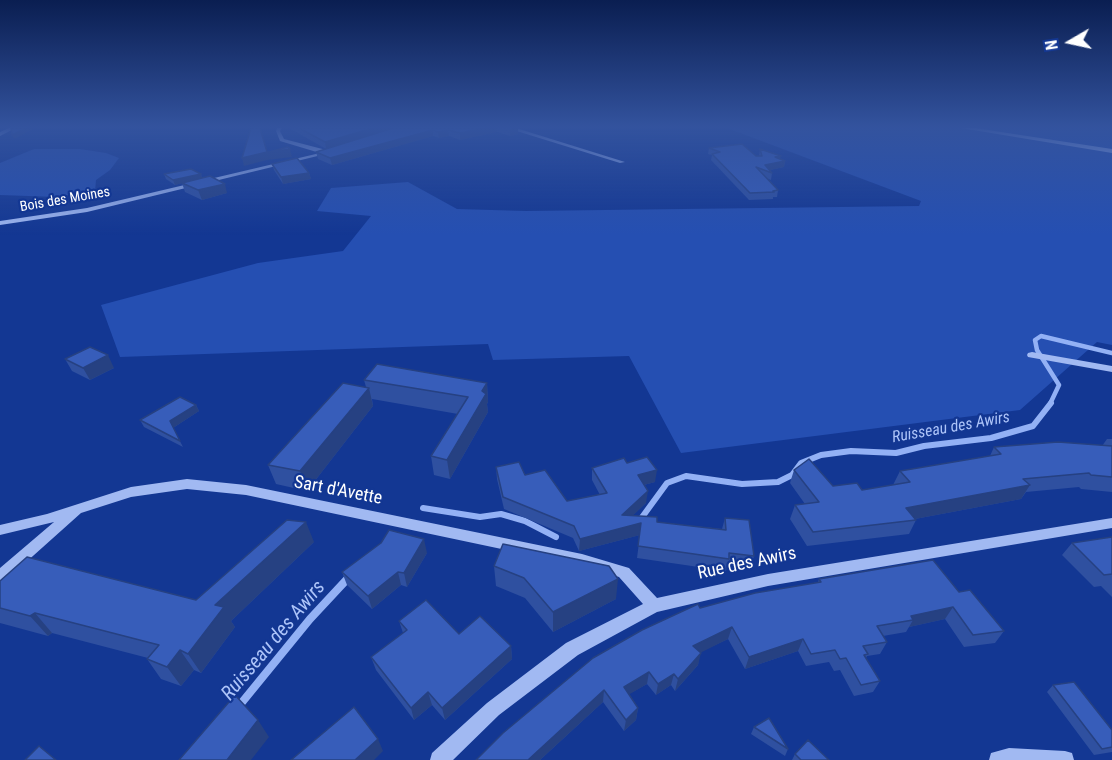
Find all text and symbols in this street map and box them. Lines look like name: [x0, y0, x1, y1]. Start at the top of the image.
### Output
north arrow: [1040, 12, 1100, 72]
text: N: [1042, 39, 1062, 51]
street label: Bois des Moines: [19, 184, 111, 216]
water label: Ruisseau des Awirs: [891, 408, 1011, 448]
street label: Sart d'Avette: [292, 472, 384, 510]
street label: Rue des Awirs: [696, 543, 798, 585]
water label: Ruisseau des Awirs: [217, 576, 331, 706]

